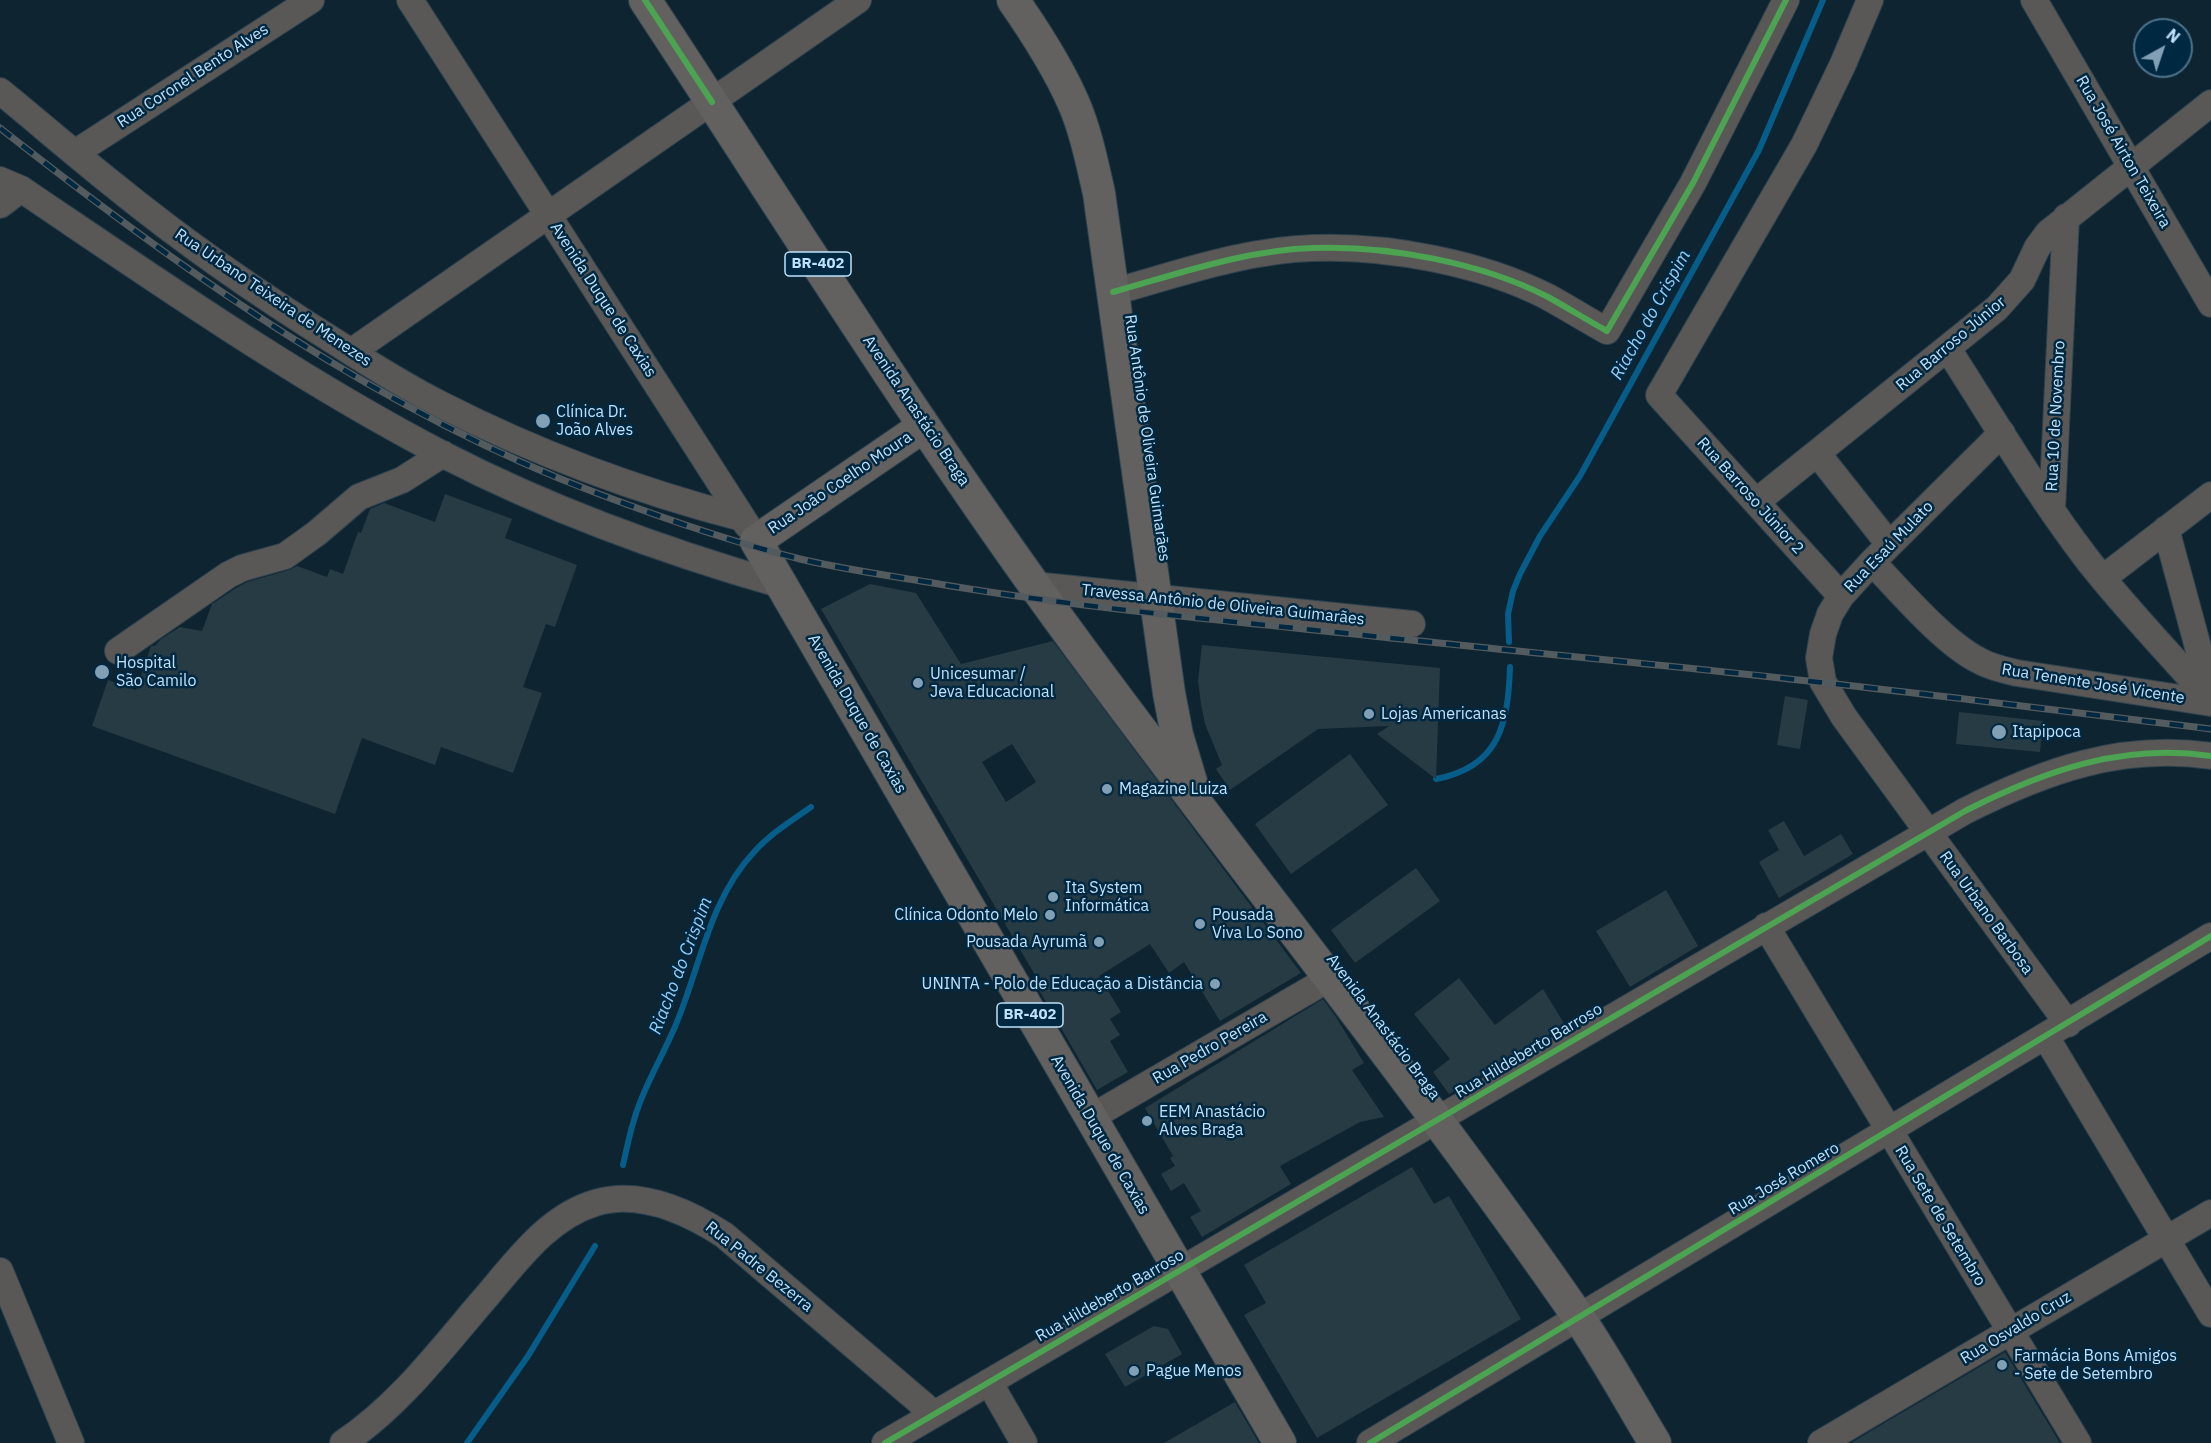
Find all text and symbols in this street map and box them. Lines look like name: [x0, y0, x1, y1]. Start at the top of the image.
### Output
north arrow: [2133, 18, 2193, 78]
street label: Rua Coronel Bento Alves: [114, 20, 272, 132]
text: N: [2162, 24, 2184, 47]
street label: Rua José Airton Teixeira: [2072, 72, 2174, 232]
street label: Avenida Duque de Caxias: [546, 219, 660, 381]
street label: Rua Urbano Teixeira de Menezes: [171, 225, 375, 371]
water label: Riacho do Crispim: [1606, 246, 1696, 384]
road number: BR-402: [785, 252, 851, 276]
street label: Rua Barroso Júnior: [1892, 293, 2010, 395]
street label: Rua Antônio de Oliveira Guimarães: [1120, 313, 1174, 563]
street label: Avenida Anastácio Braga: [858, 332, 974, 490]
street label: Rua 10 de Novembro: [2042, 340, 2070, 492]
place label: Clínica Dr. João Alves: [556, 402, 633, 440]
marker: Clínica Dr. João Alves: [534, 412, 552, 430]
street label: Rua João Coelho Moura: [764, 428, 916, 538]
street label: Rua Barroso Júnior 2: [1693, 434, 1807, 558]
street label: Rua Esaú Mulato: [1841, 497, 1937, 597]
street label: Travessa Antônio de Oliveira Guimarães: [1081, 581, 1365, 629]
street label: Avenida Duque de Caxias: [804, 631, 910, 797]
place label: Hospital São Camilo: [116, 653, 196, 691]
street label: Rua Tenente José Vicente: [2000, 660, 2186, 708]
marker: Hospital São Camilo: [93, 663, 111, 681]
place label: Unicesumar / Jeva Educacional: [930, 664, 1054, 702]
marker: Unicesumar / Jeva Educacional: [911, 676, 925, 690]
place label: Lojas Americanas: [1381, 704, 1507, 724]
marker: Lojas Americanas: [1362, 707, 1376, 721]
place label: Itapipoca: [2012, 722, 2081, 742]
marker: Itapipoca: [1990, 723, 2008, 741]
place label: Magazine Luiza: [1119, 779, 1227, 799]
marker: Magazine Luiza: [1100, 782, 1114, 796]
street label: Rua Urbano Barbosa: [1935, 848, 2037, 978]
place label: Ita System Informática: [1065, 878, 1149, 916]
marker: Ita System Informática: [1046, 890, 1060, 904]
water label: Riacho do Crispim: [645, 894, 717, 1038]
place label: Clínica Odonto Melo: [894, 905, 1038, 925]
place label: Pousada Viva Lo Sono: [1212, 905, 1303, 943]
marker: Clínica Odonto Melo: [1043, 908, 1057, 922]
marker: Pousada Viva Lo Sono: [1193, 917, 1207, 931]
place label: Pousada Ayrumã: [966, 932, 1087, 952]
marker: Pousada Ayrumã: [1092, 935, 1106, 949]
street label: Avenida Anastácio Braga: [1322, 950, 1444, 1104]
place label: UNINTA - Polo de Educação a Distância: [922, 974, 1203, 994]
marker: UNINTA - Polo de Educação a Distância: [1208, 977, 1222, 991]
street label: Rua Hildeberto Barroso: [1452, 999, 1606, 1103]
road number: BR-402: [997, 1003, 1063, 1027]
street label: Rua Pedro Pereira: [1149, 1008, 1271, 1088]
street label: Avenida Duque de Caxias: [1047, 1052, 1153, 1218]
place label: EEM Anastácio Alves Braga: [1159, 1102, 1265, 1140]
marker: EEM Anastácio Alves Braga: [1140, 1114, 1154, 1128]
street label: Rua José Romero: [1725, 1138, 1843, 1220]
street label: Rua Sete de Setembro: [1891, 1142, 1989, 1290]
street label: Rua Padre Bezerra: [701, 1218, 817, 1316]
street label: Rua Hildeberto Barroso: [1032, 1246, 1188, 1346]
street label: Rua Osvaldo Cruz: [1957, 1287, 2075, 1369]
place label: Farmácia Bons Amigos - Sete de Setembro: [2014, 1346, 2177, 1384]
marker: Farmácia Bons Amigos - Sete de Setembro: [1995, 1358, 2009, 1372]
place label: Pague Menos: [1146, 1361, 1242, 1381]
marker: Pague Menos: [1127, 1364, 1141, 1378]

